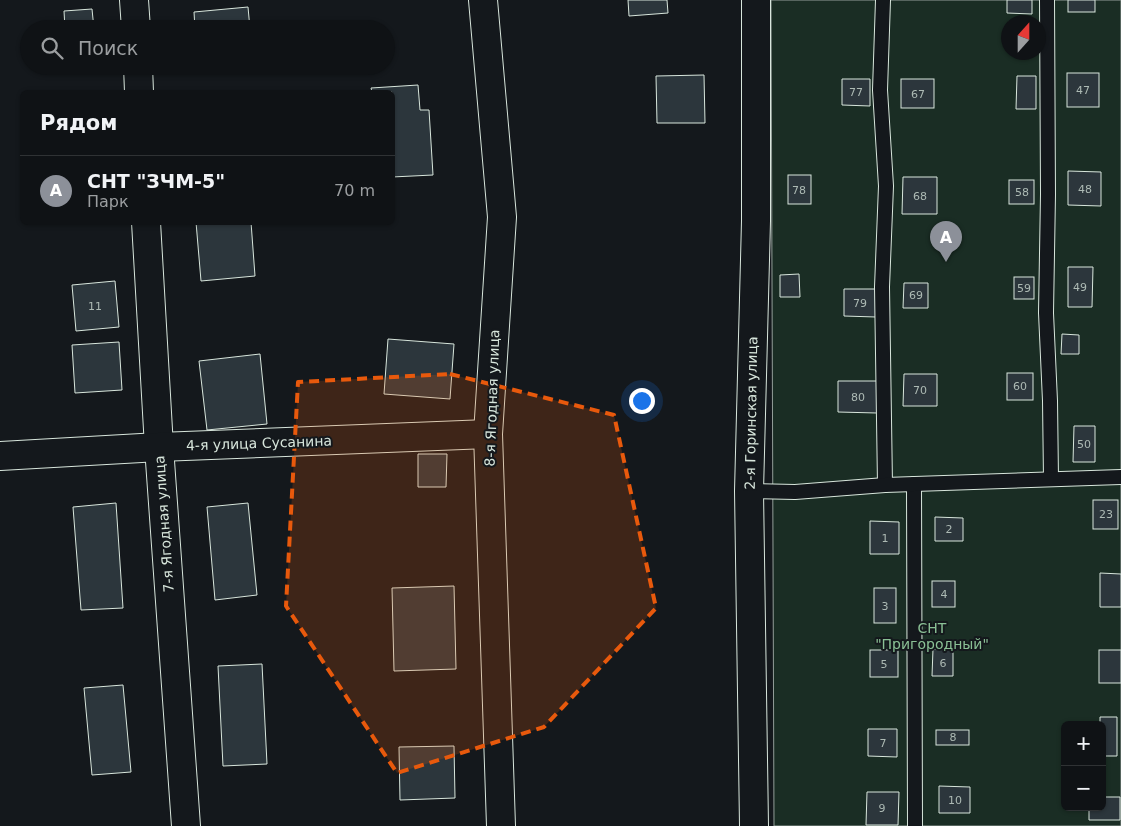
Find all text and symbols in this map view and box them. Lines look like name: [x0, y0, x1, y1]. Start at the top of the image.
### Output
north arrow: [1001, 15, 1046, 60]
search box: [20, 20, 395, 75]
icon: search: [38, 34, 66, 62]
text: Поиск: [78, 37, 138, 59]
house number: 47: [1076, 84, 1090, 97]
house number: 77: [849, 86, 863, 99]
house number: 67: [911, 88, 925, 101]
text: Рядом: [40, 111, 117, 135]
text: СНТ "ЗЧМ-5": [87, 170, 225, 192]
text: A: [50, 181, 62, 200]
text: 70 m: [334, 181, 375, 200]
house number: 48: [1078, 183, 1092, 196]
house number: 78: [792, 184, 806, 197]
house number: 58: [1015, 186, 1029, 199]
house number: 68: [913, 190, 927, 203]
text: Парк: [87, 192, 129, 211]
pin: A: [930, 221, 962, 262]
house number: 49: [1073, 281, 1087, 294]
house number: 59: [1017, 282, 1031, 295]
house number: 69: [909, 289, 923, 302]
house number: 79: [853, 297, 867, 310]
house number: 11: [88, 300, 102, 313]
street label: 8-я Ягодная улица: [482, 329, 502, 467]
street label: 2-я Горинская улица: [742, 336, 760, 490]
house number: 60: [1013, 380, 1027, 393]
house number: 70: [913, 384, 927, 397]
your location: [629, 388, 655, 414]
house number: 80: [851, 391, 865, 404]
street label: 4-я улица Сусанина: [186, 432, 332, 454]
house number: 50: [1077, 438, 1091, 451]
street label: 7-я Ягодная улица: [151, 455, 177, 593]
house number: 23: [1099, 508, 1113, 521]
house number: 2: [946, 523, 953, 536]
house number: 1: [882, 532, 889, 545]
house number: 4: [941, 588, 948, 601]
house number: 3: [882, 600, 889, 613]
park label: СНТ "Пригородный": [875, 620, 989, 652]
house number: 6: [940, 657, 947, 670]
house number: 5: [881, 658, 888, 671]
map controls: [1061, 721, 1106, 811]
button: +: [1061, 721, 1106, 766]
house number: 8: [950, 731, 957, 744]
house number: 7: [880, 737, 887, 750]
button: −: [1061, 766, 1106, 811]
house number: 10: [948, 794, 962, 807]
house number: 9: [879, 802, 886, 815]

